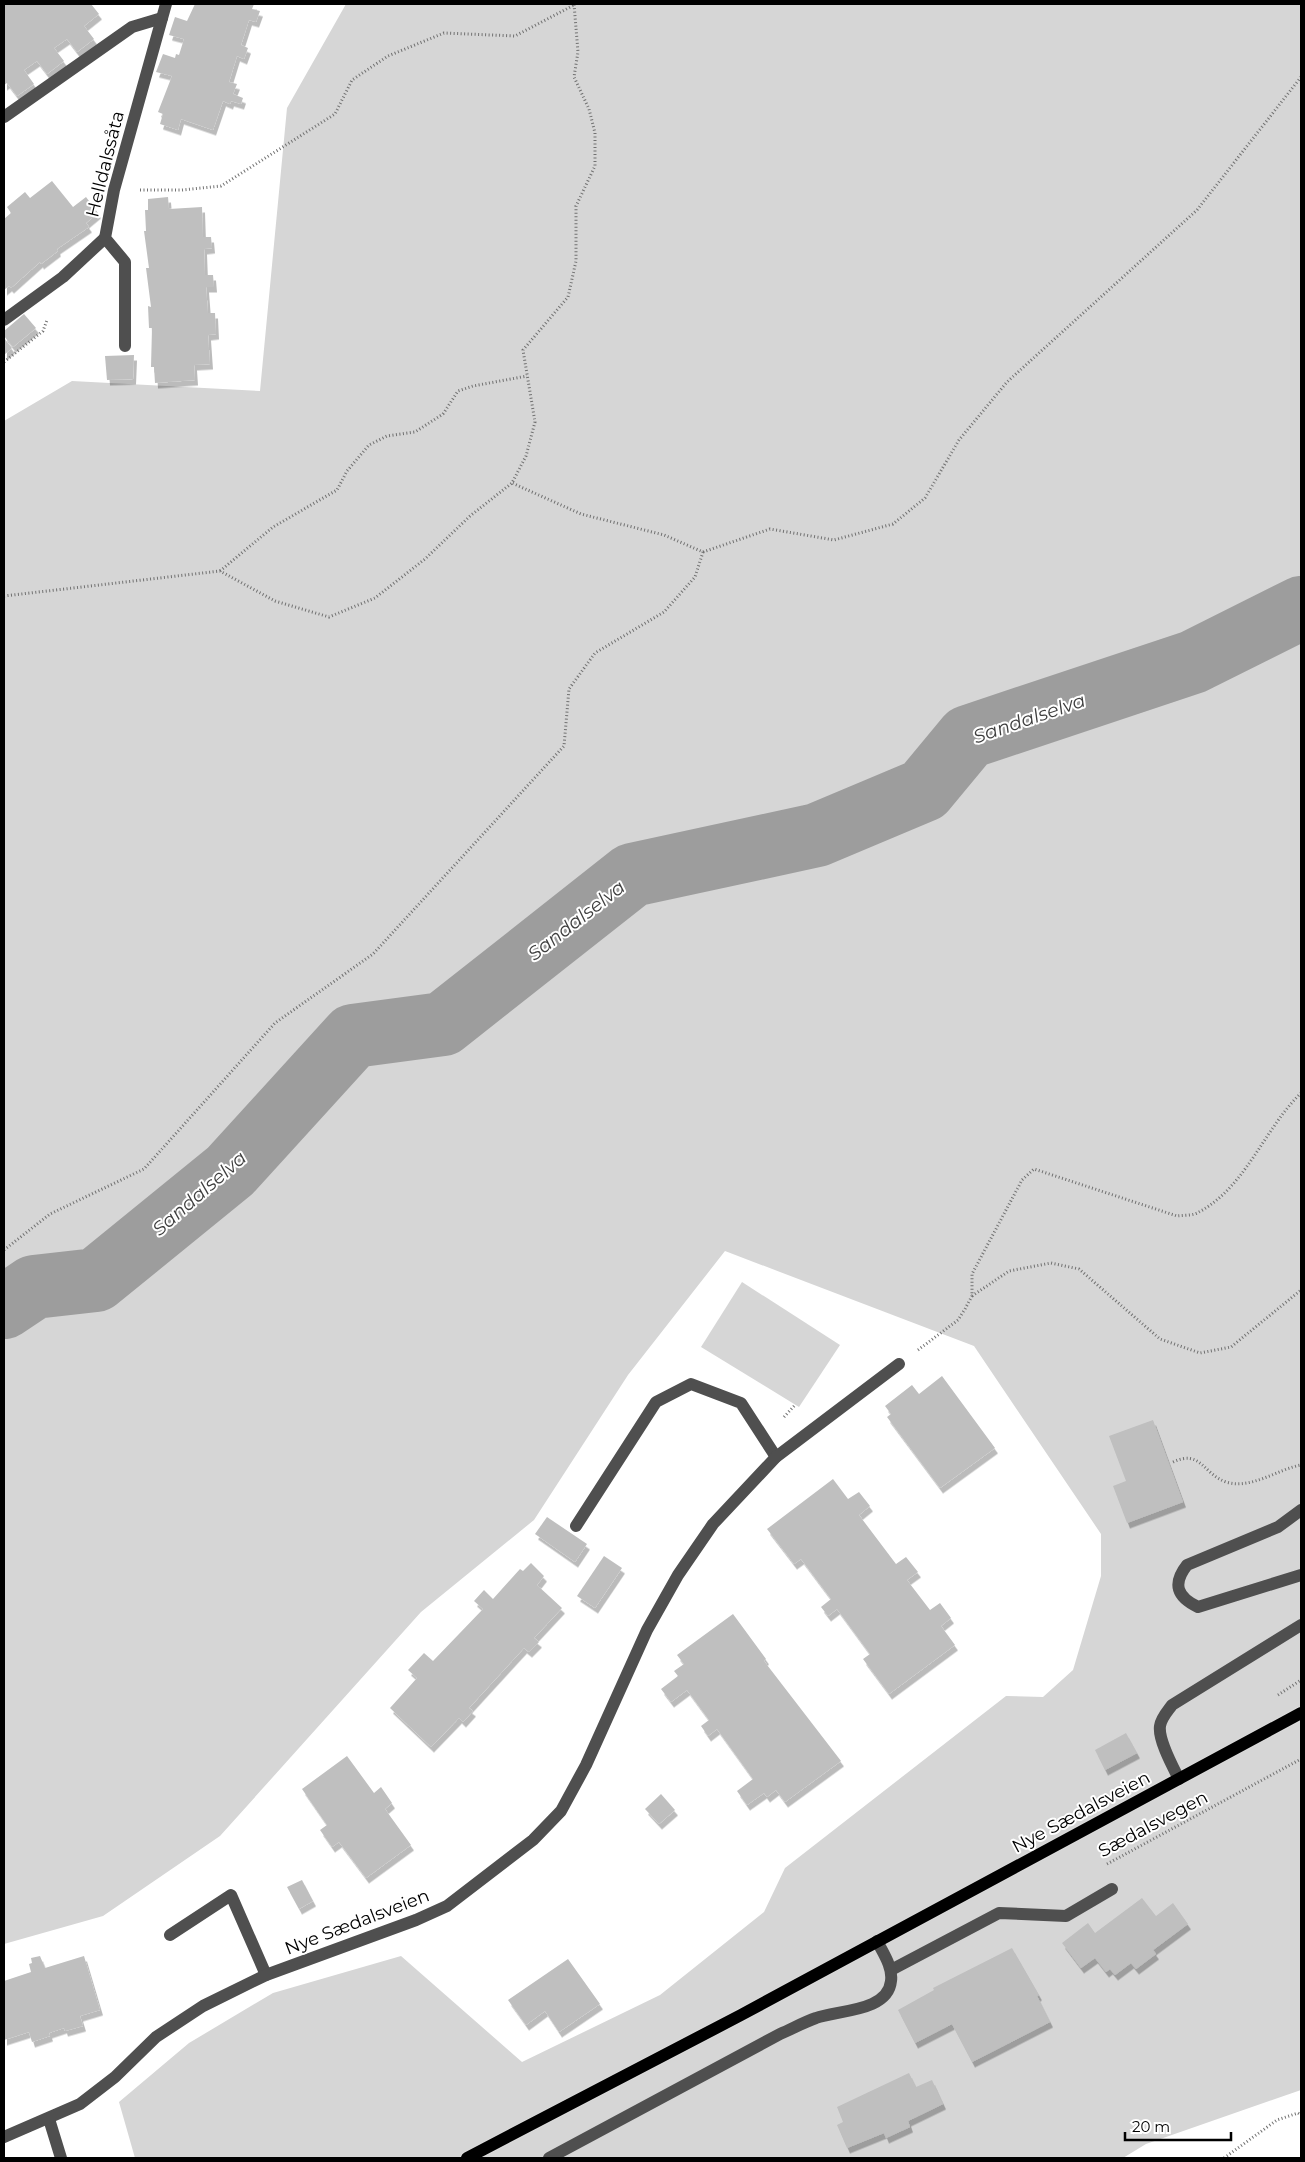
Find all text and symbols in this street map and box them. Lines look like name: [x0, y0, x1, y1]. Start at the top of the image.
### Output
street label: Helldalssåta: [81, 109, 129, 219]
water label: Sandalselva: [970, 689, 1088, 748]
water label: Sandalselva: [523, 875, 630, 965]
water label: Sandalselva: [148, 1146, 251, 1240]
street label: Nye Sædalsveien: [1008, 1766, 1154, 1858]
street label: Sædalsvegen: [1094, 1786, 1212, 1862]
street label: Nye Sædalsveien: [282, 1884, 432, 1960]
scale bar: [1125, 2110, 1231, 2142]
text: 20 m: [1132, 2117, 1170, 2136]

